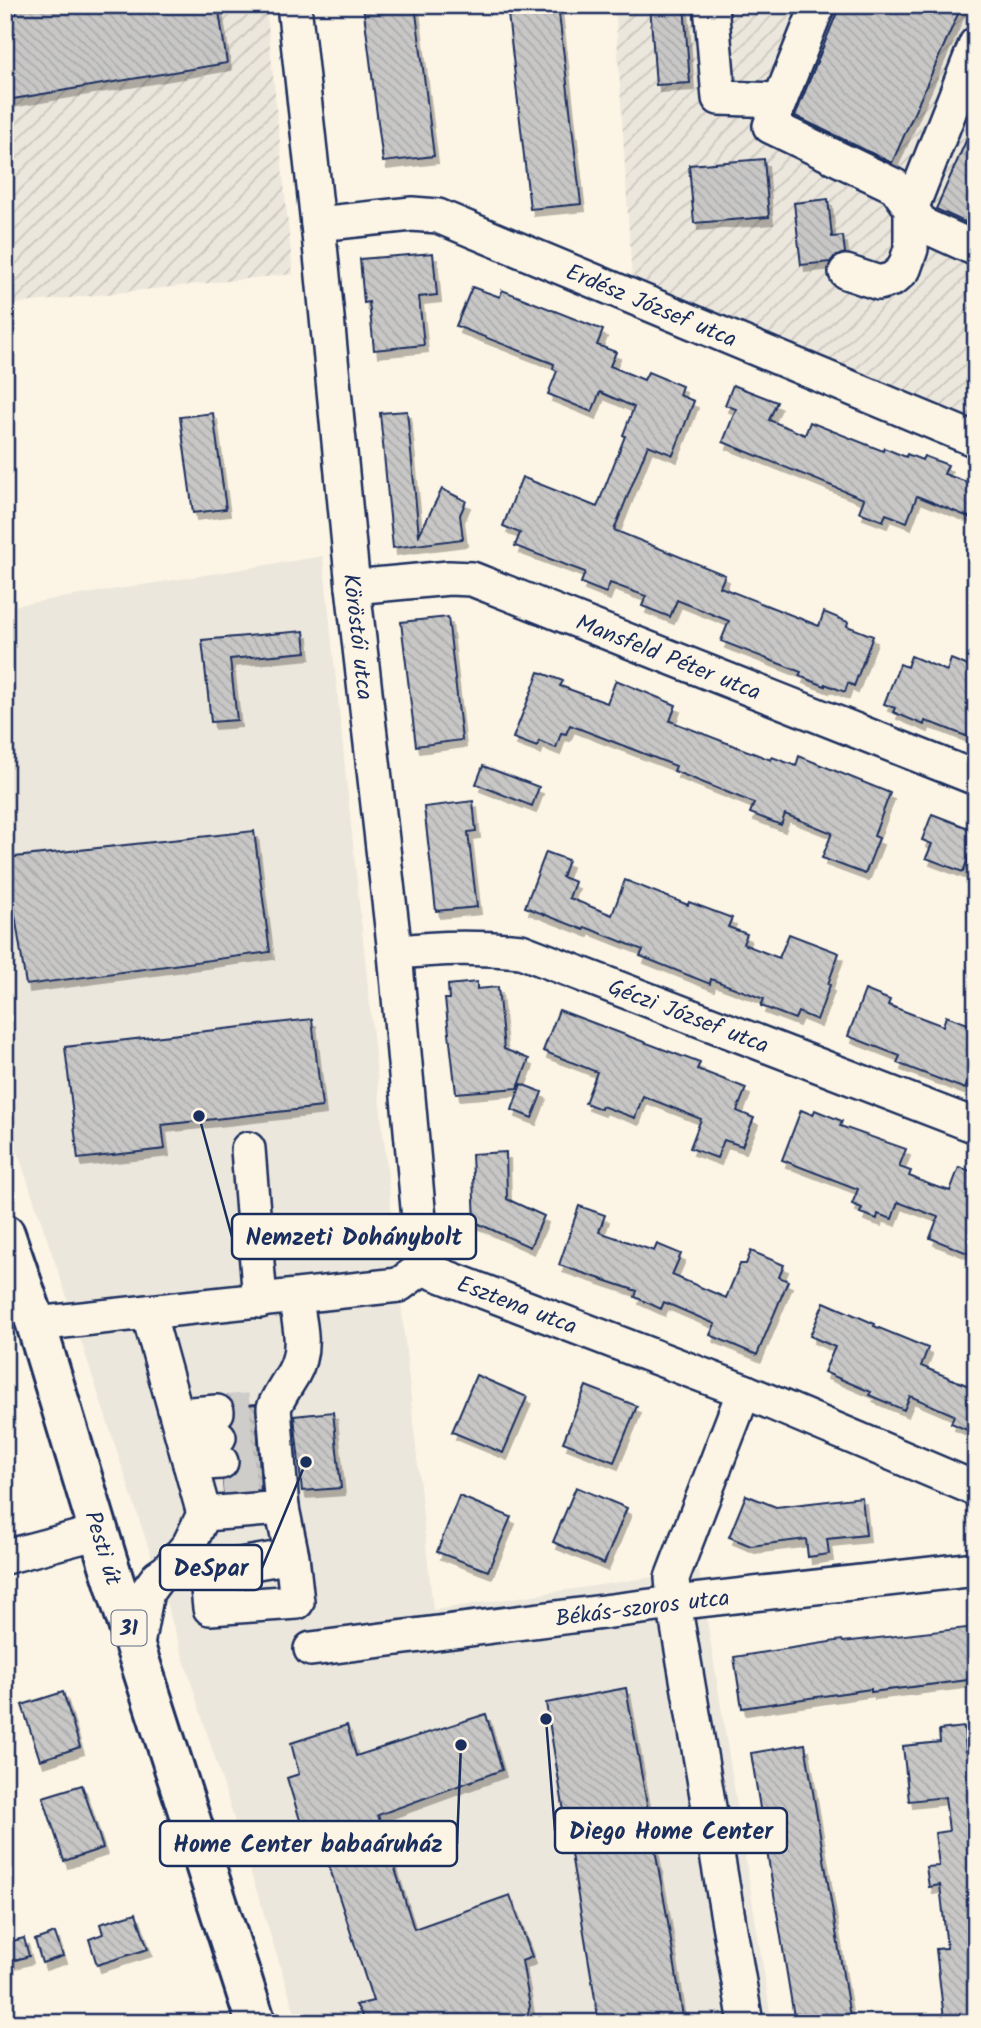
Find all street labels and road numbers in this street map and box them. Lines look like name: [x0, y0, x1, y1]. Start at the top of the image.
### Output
street label: Erdész József utca: [560, 255, 742, 358]
street label: Köröstói utca: [332, 572, 382, 702]
street label: Mansfeld Péter utca: [570, 606, 766, 711]
street label: Géczi József utca: [602, 970, 774, 1065]
street label: Esztena utca: [451, 1267, 582, 1346]
street label: Pesti út: [73, 1507, 131, 1591]
street label: Békás-szoros utca: [553, 1581, 732, 1638]
road number: 31: [111, 1610, 146, 1646]

